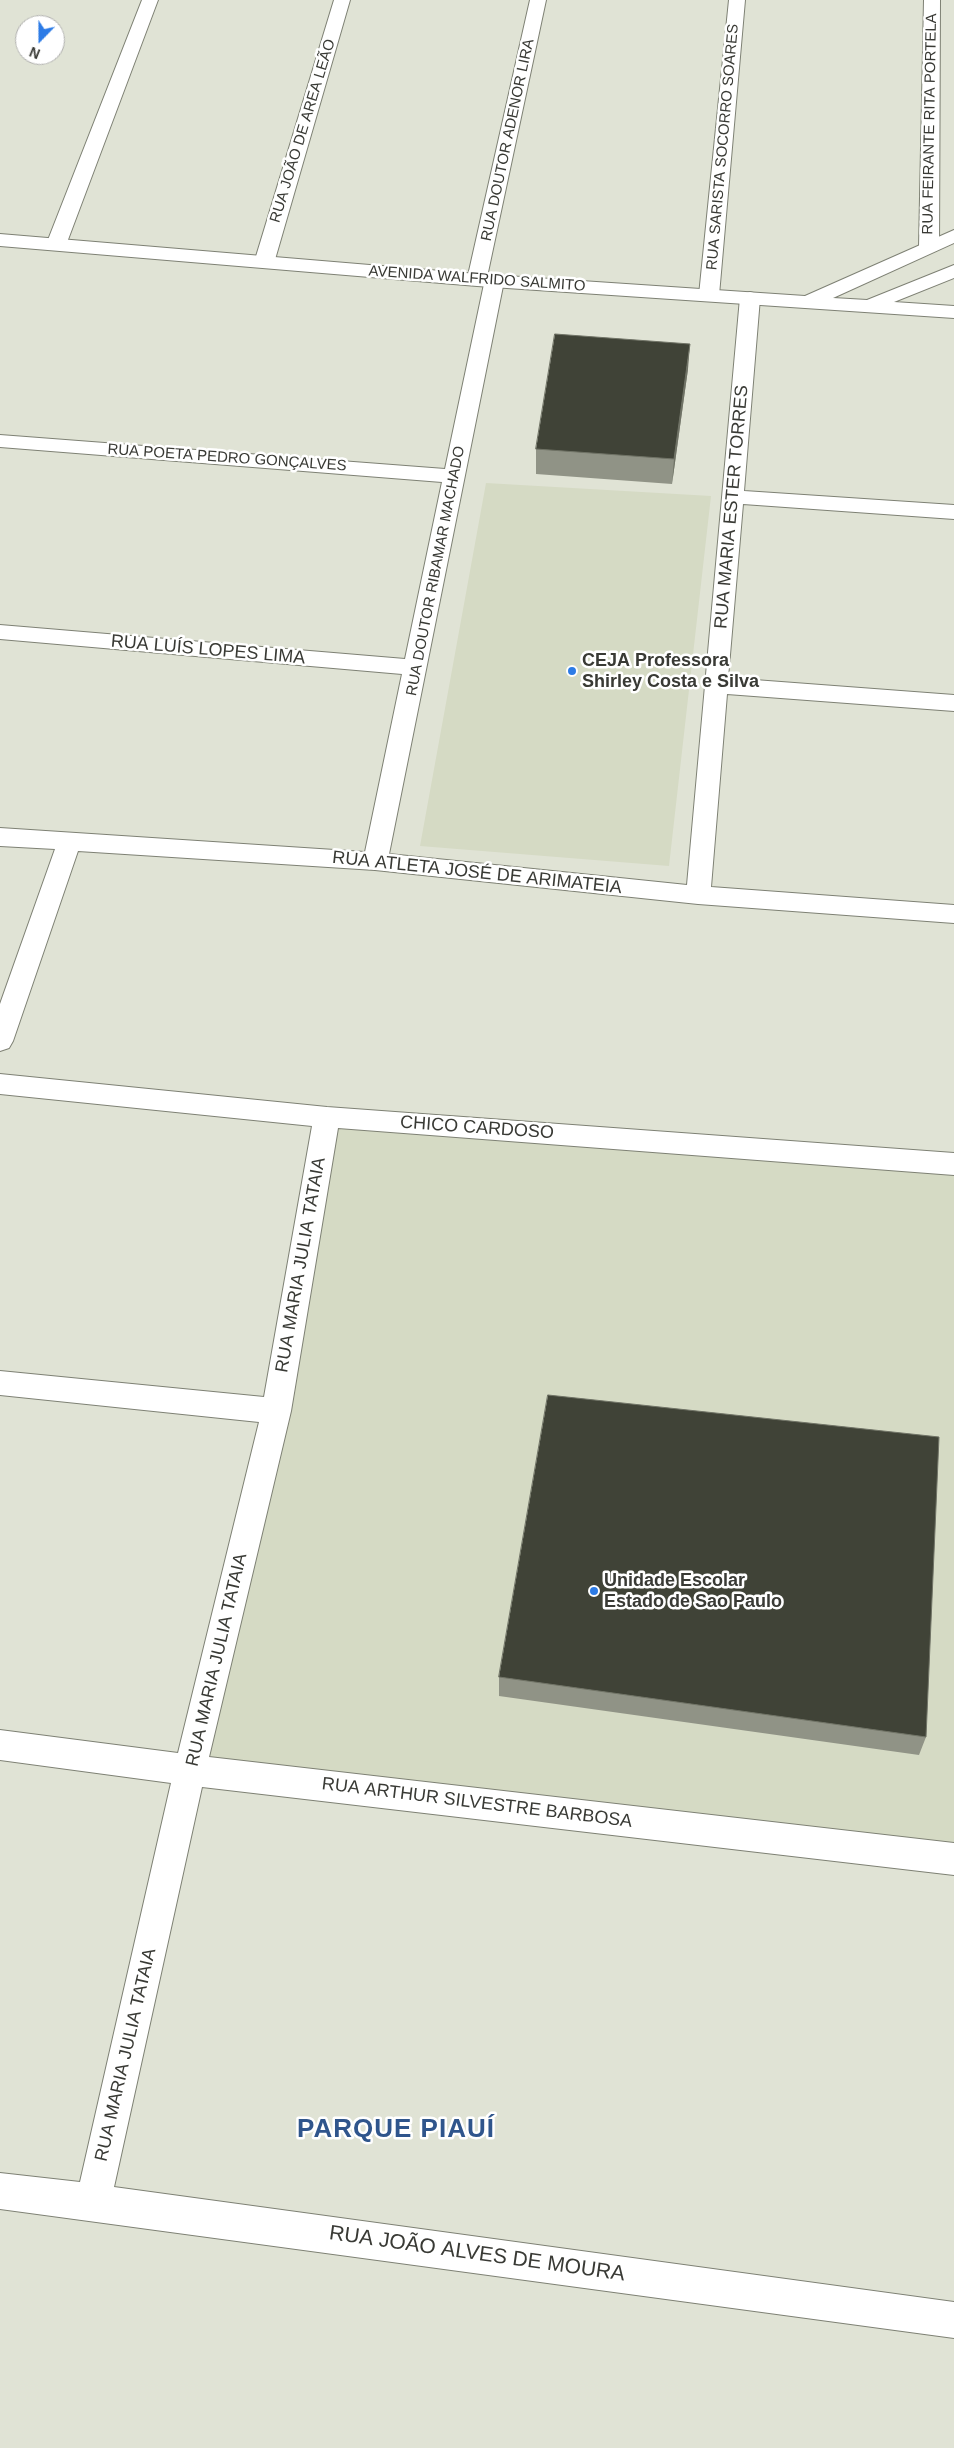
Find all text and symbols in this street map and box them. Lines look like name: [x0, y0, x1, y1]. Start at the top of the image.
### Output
street label: RUA FEIRANTE RITA PORTELA: [919, 13, 941, 235]
north arrow: [15, 15, 65, 65]
street label: RUA SARISTA SOCORRO SOARES: [703, 23, 743, 271]
street label: RUA JOÃO DE AREA LEÃO: [266, 37, 340, 225]
street label: RUA DOUTOR ADENOR LIRA: [478, 37, 538, 243]
text: N: [27, 44, 42, 62]
street label: AVENIDA WALFRIDO SALMITO: [368, 262, 586, 296]
street label: RUA MARIA ESTER TORRES: [711, 384, 753, 630]
street label: RUA POETA PEDRO GONÇALVES: [107, 441, 347, 475]
street label: RUA DOUTOR RIBAMAR MACHADO: [403, 445, 469, 697]
street label: RUA LUÍS LOPES LIMA: [110, 631, 306, 669]
place label: CEJA Professora Shirley Costa e Silva: [582, 650, 759, 692]
marker: CEJA Professora Shirley Costa e Silva: [566, 665, 578, 677]
street label: RUA ATLETA JOSÉ DE ARIMATEIA: [331, 847, 623, 899]
street label: CHICO CARDOSO: [399, 1112, 555, 1144]
street label: RUA MARIA JULIA TATAIA: [271, 1156, 331, 1374]
street label: RUA MARIA JULIA TATAIA: [182, 1551, 252, 1769]
place label: Unidade Escolar Estado de Sao Paulo: [604, 1570, 782, 1612]
marker: Unidade Escolar Estado de Sao Paulo: [588, 1585, 600, 1597]
street label: RUA ARTHUR SILVESTRE BARBOSA: [321, 1773, 633, 1833]
street label: RUA MARIA JULIA TATAIA: [91, 1946, 161, 2164]
district label: PARQUE PIAUÍ: [296, 2114, 496, 2146]
street label: RUA JOÃO ALVES DE MOURA: [328, 2221, 626, 2287]

